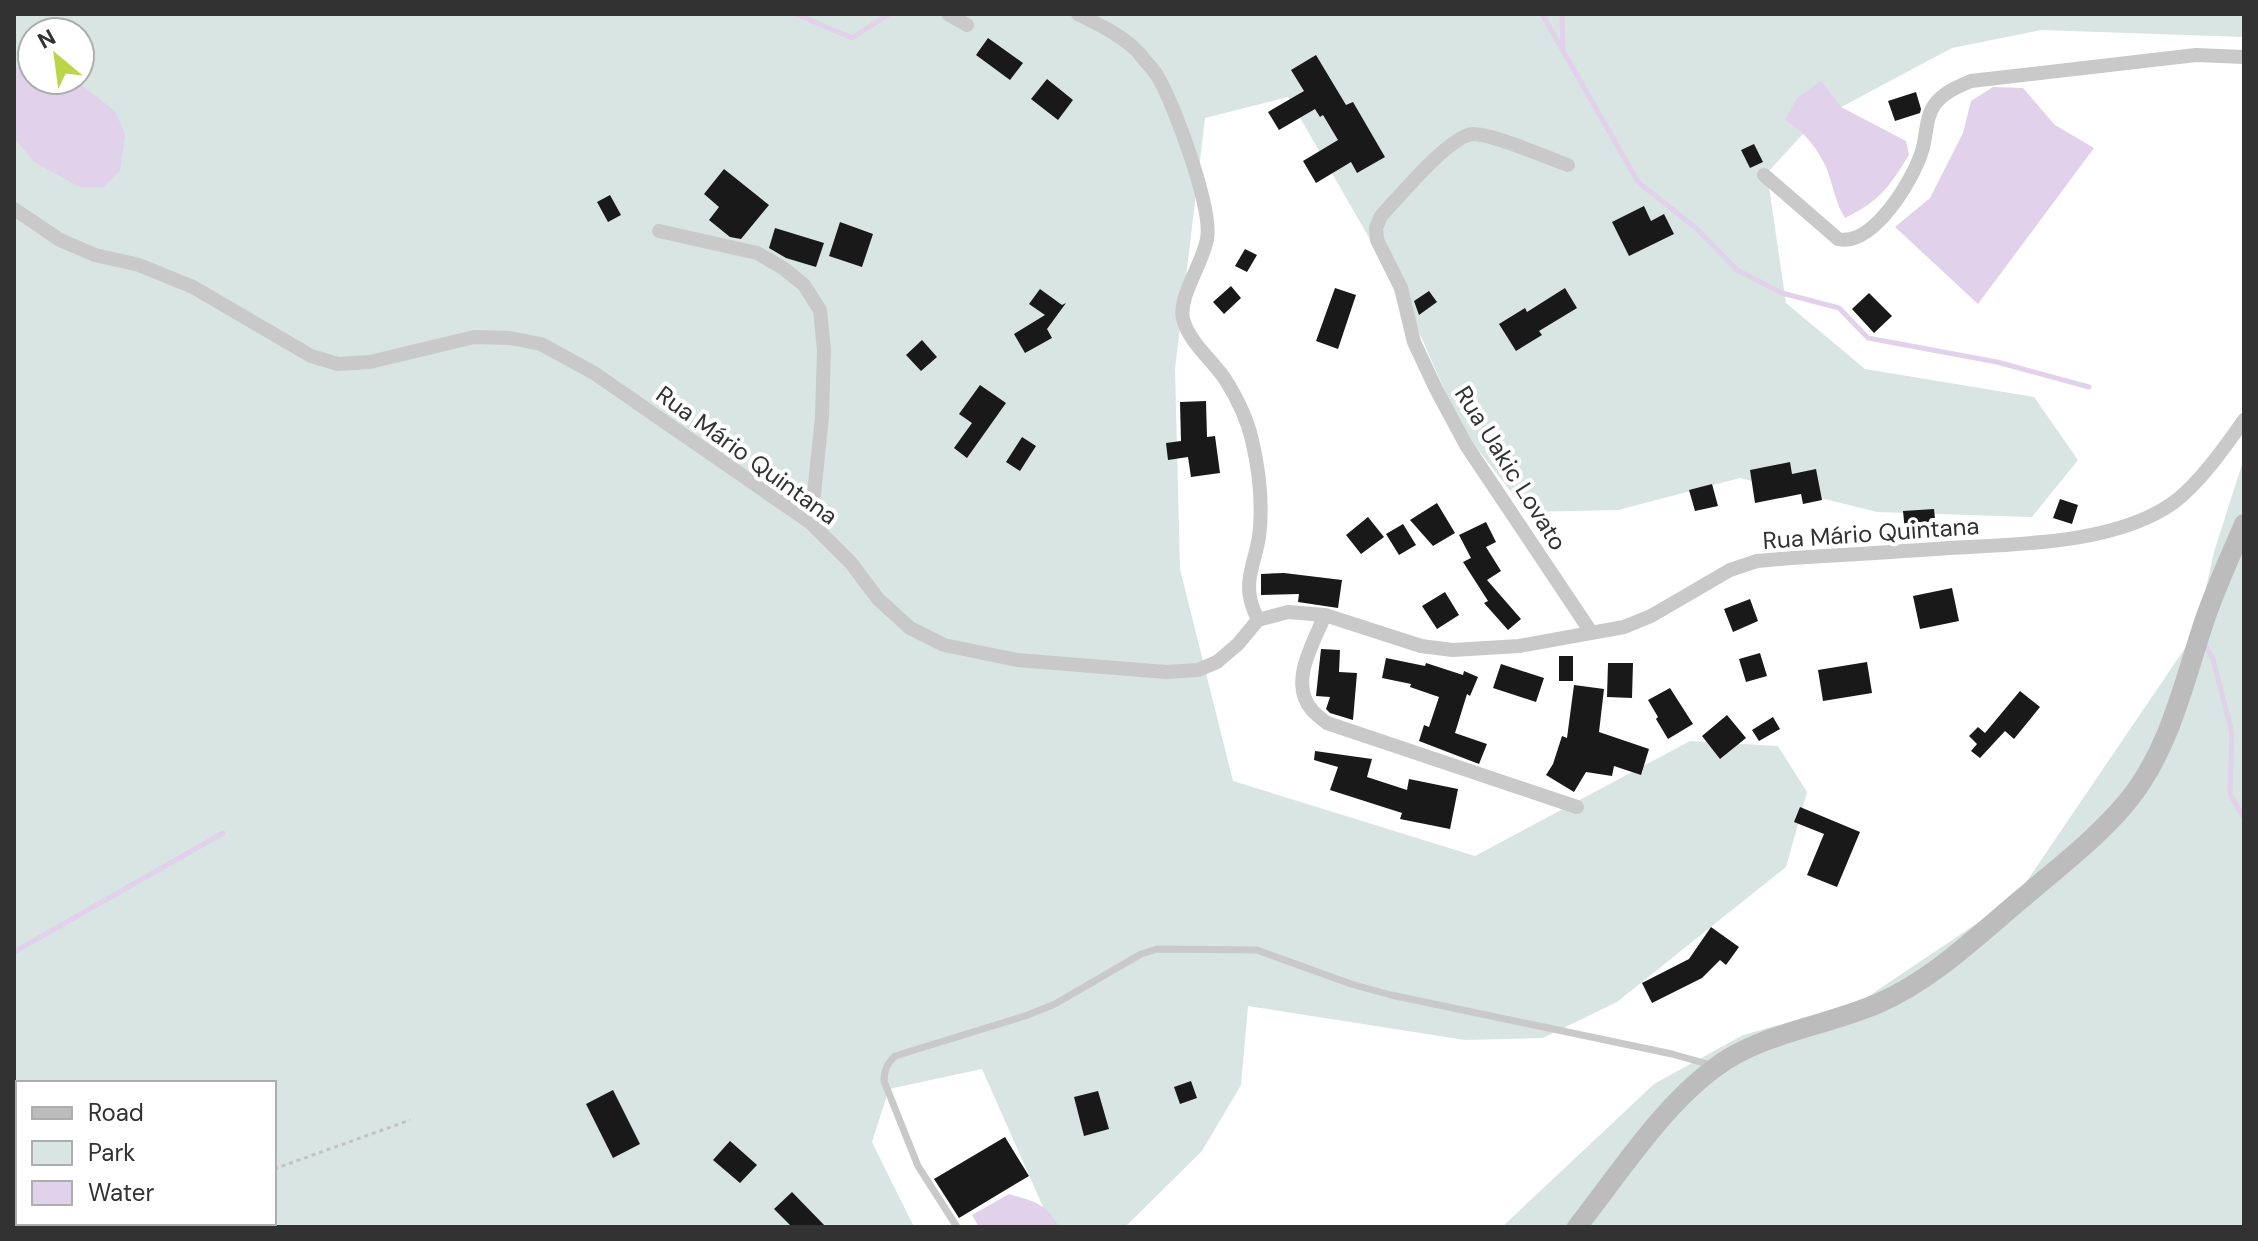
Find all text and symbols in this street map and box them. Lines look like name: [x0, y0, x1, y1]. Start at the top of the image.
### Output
north arrow: [16, 16, 96, 96]
text: N: [32, 22, 61, 56]
street label: Rua Mário Quintana: [650, 379, 844, 531]
street label: Rua Uakic Lovato: [1448, 380, 1574, 556]
street label: Rua Mário Quintana: [1762, 510, 1980, 556]
legend: [16, 1081, 276, 1225]
text: Road: [88, 1097, 144, 1128]
text: Park: [88, 1137, 135, 1168]
text: Water: [88, 1177, 154, 1208]

